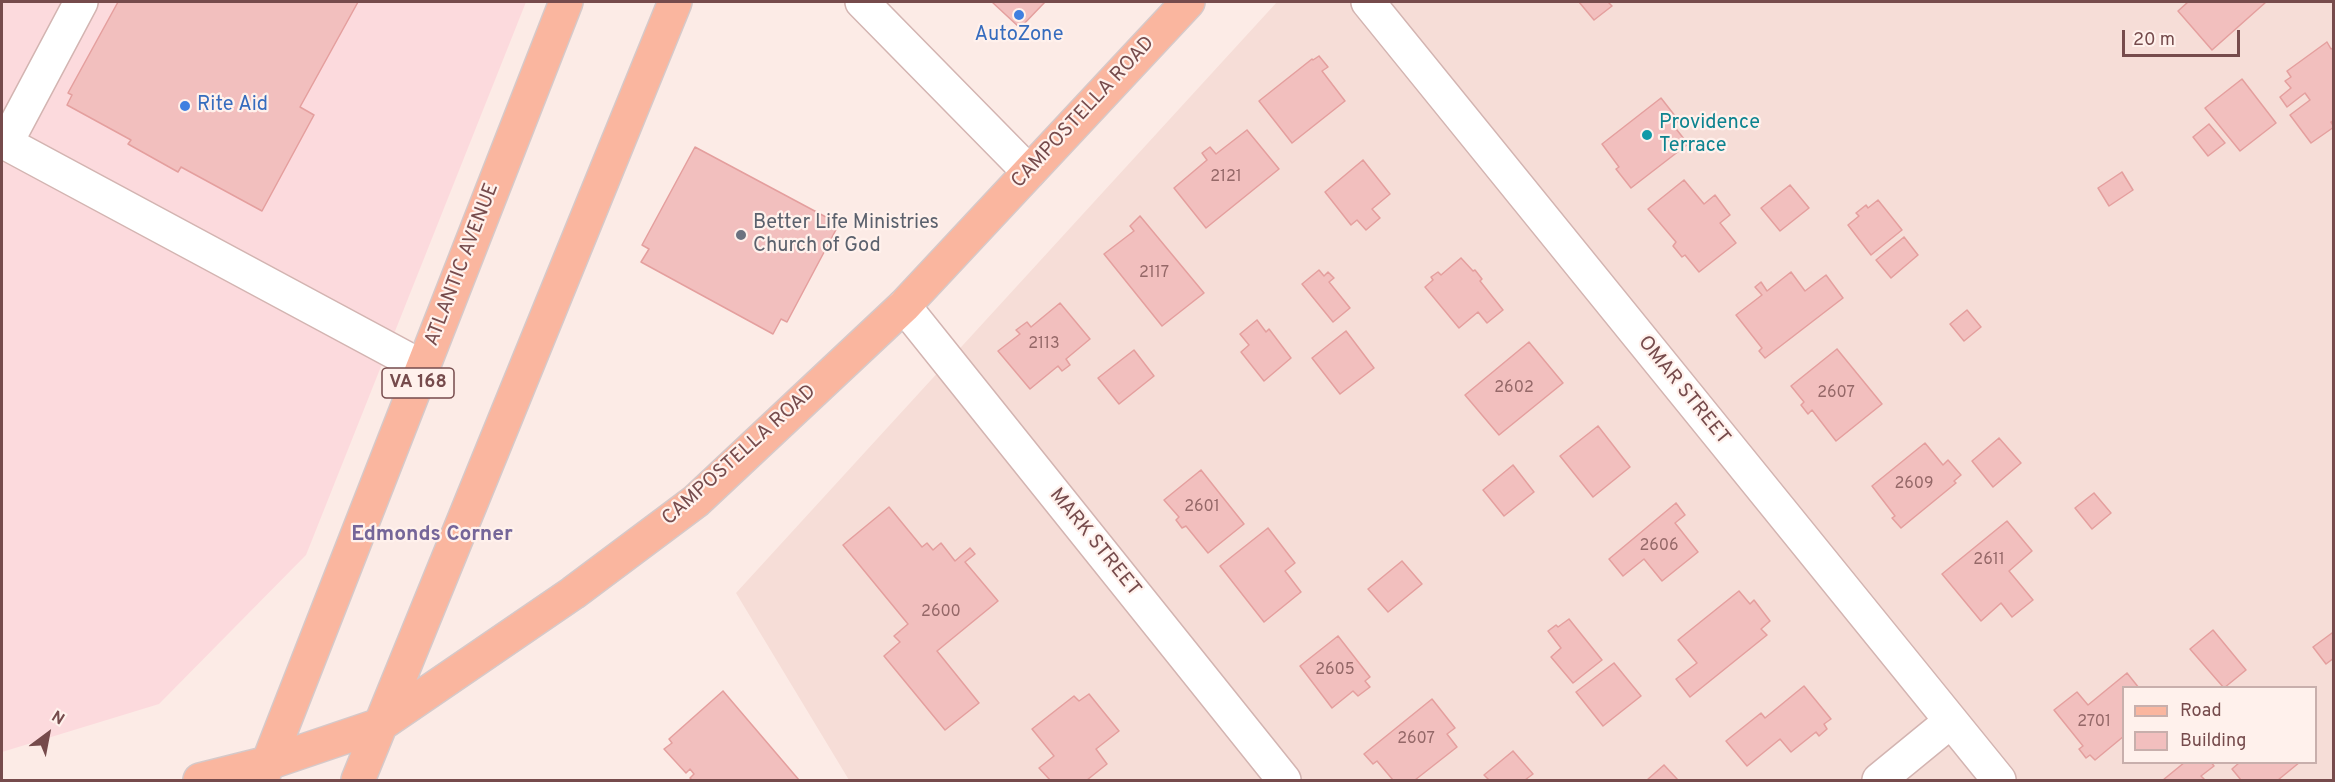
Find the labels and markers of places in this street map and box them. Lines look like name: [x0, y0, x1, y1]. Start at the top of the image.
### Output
marker: AutoZone: [1012, 8, 1026, 22]
place label: AutoZone: [975, 24, 1063, 48]
place label: Rite Aid: [197, 94, 268, 118]
marker: Rite Aid: [178, 99, 192, 113]
place label: Providence Terrace: [1659, 112, 1760, 159]
marker: Providence Terrace: [1640, 128, 1654, 142]
place label: Better Life Ministries Church of God: [753, 212, 939, 259]
marker: Better Life Ministries Church of God: [734, 228, 748, 242]

